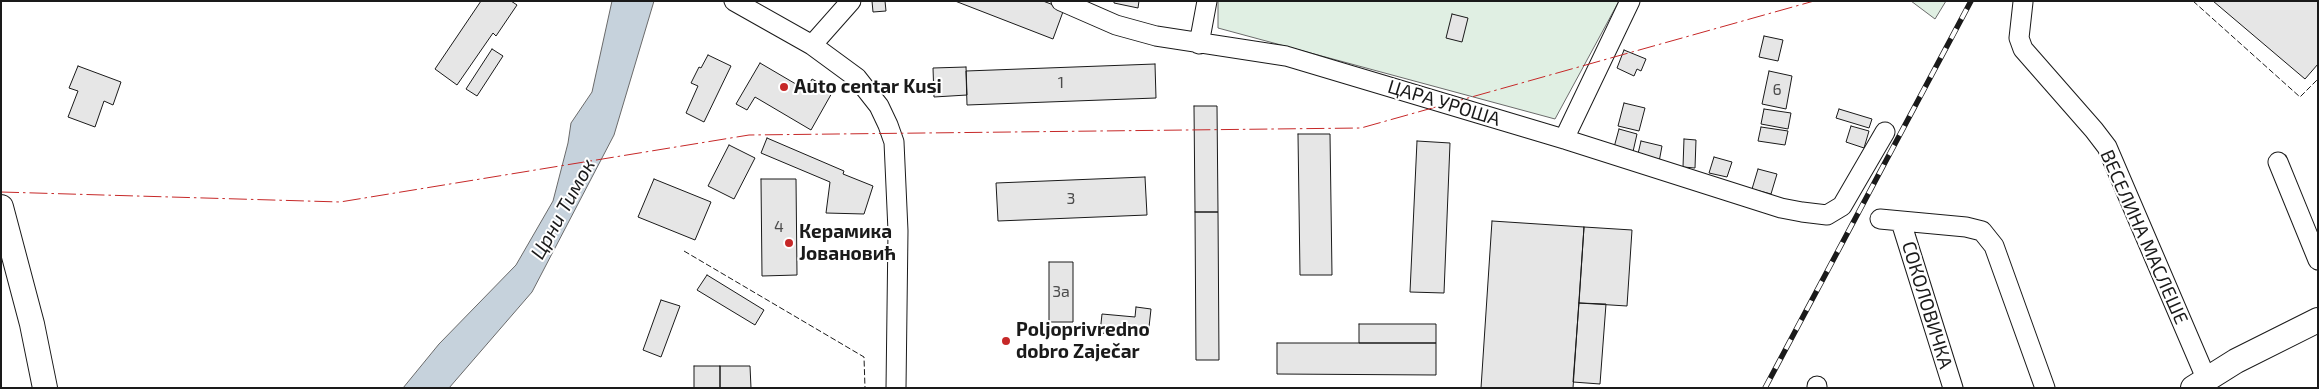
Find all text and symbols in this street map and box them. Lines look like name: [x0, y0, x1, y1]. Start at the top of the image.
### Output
house number: 1: [1058, 73, 1064, 93]
street label: ЦАРА УРОША: [1385, 75, 1503, 131]
place label: Auto centar Kusi: [794, 76, 942, 98]
house number: 6: [1772, 80, 1782, 100]
marker: Auto centar Kusi: [778, 81, 790, 93]
street label: ВЕСЕЛИНА МАСЛЕШЕ: [2095, 146, 2193, 328]
water label: Црни Тимок: [526, 155, 600, 263]
house number: 3: [1067, 189, 1075, 209]
house number: 4: [774, 217, 784, 237]
place label: Керамика Јовановић: [799, 221, 896, 265]
marker: Керамика Јовановић: [783, 237, 795, 249]
street label: СОКОЛОВИЧКА: [1897, 238, 1957, 372]
house number: 3a: [1052, 282, 1070, 302]
place label: Poljoprivredno dobro Zaječar: [1016, 319, 1150, 363]
marker: Poljoprivredno dobro Zaječar: [1000, 335, 1012, 347]

